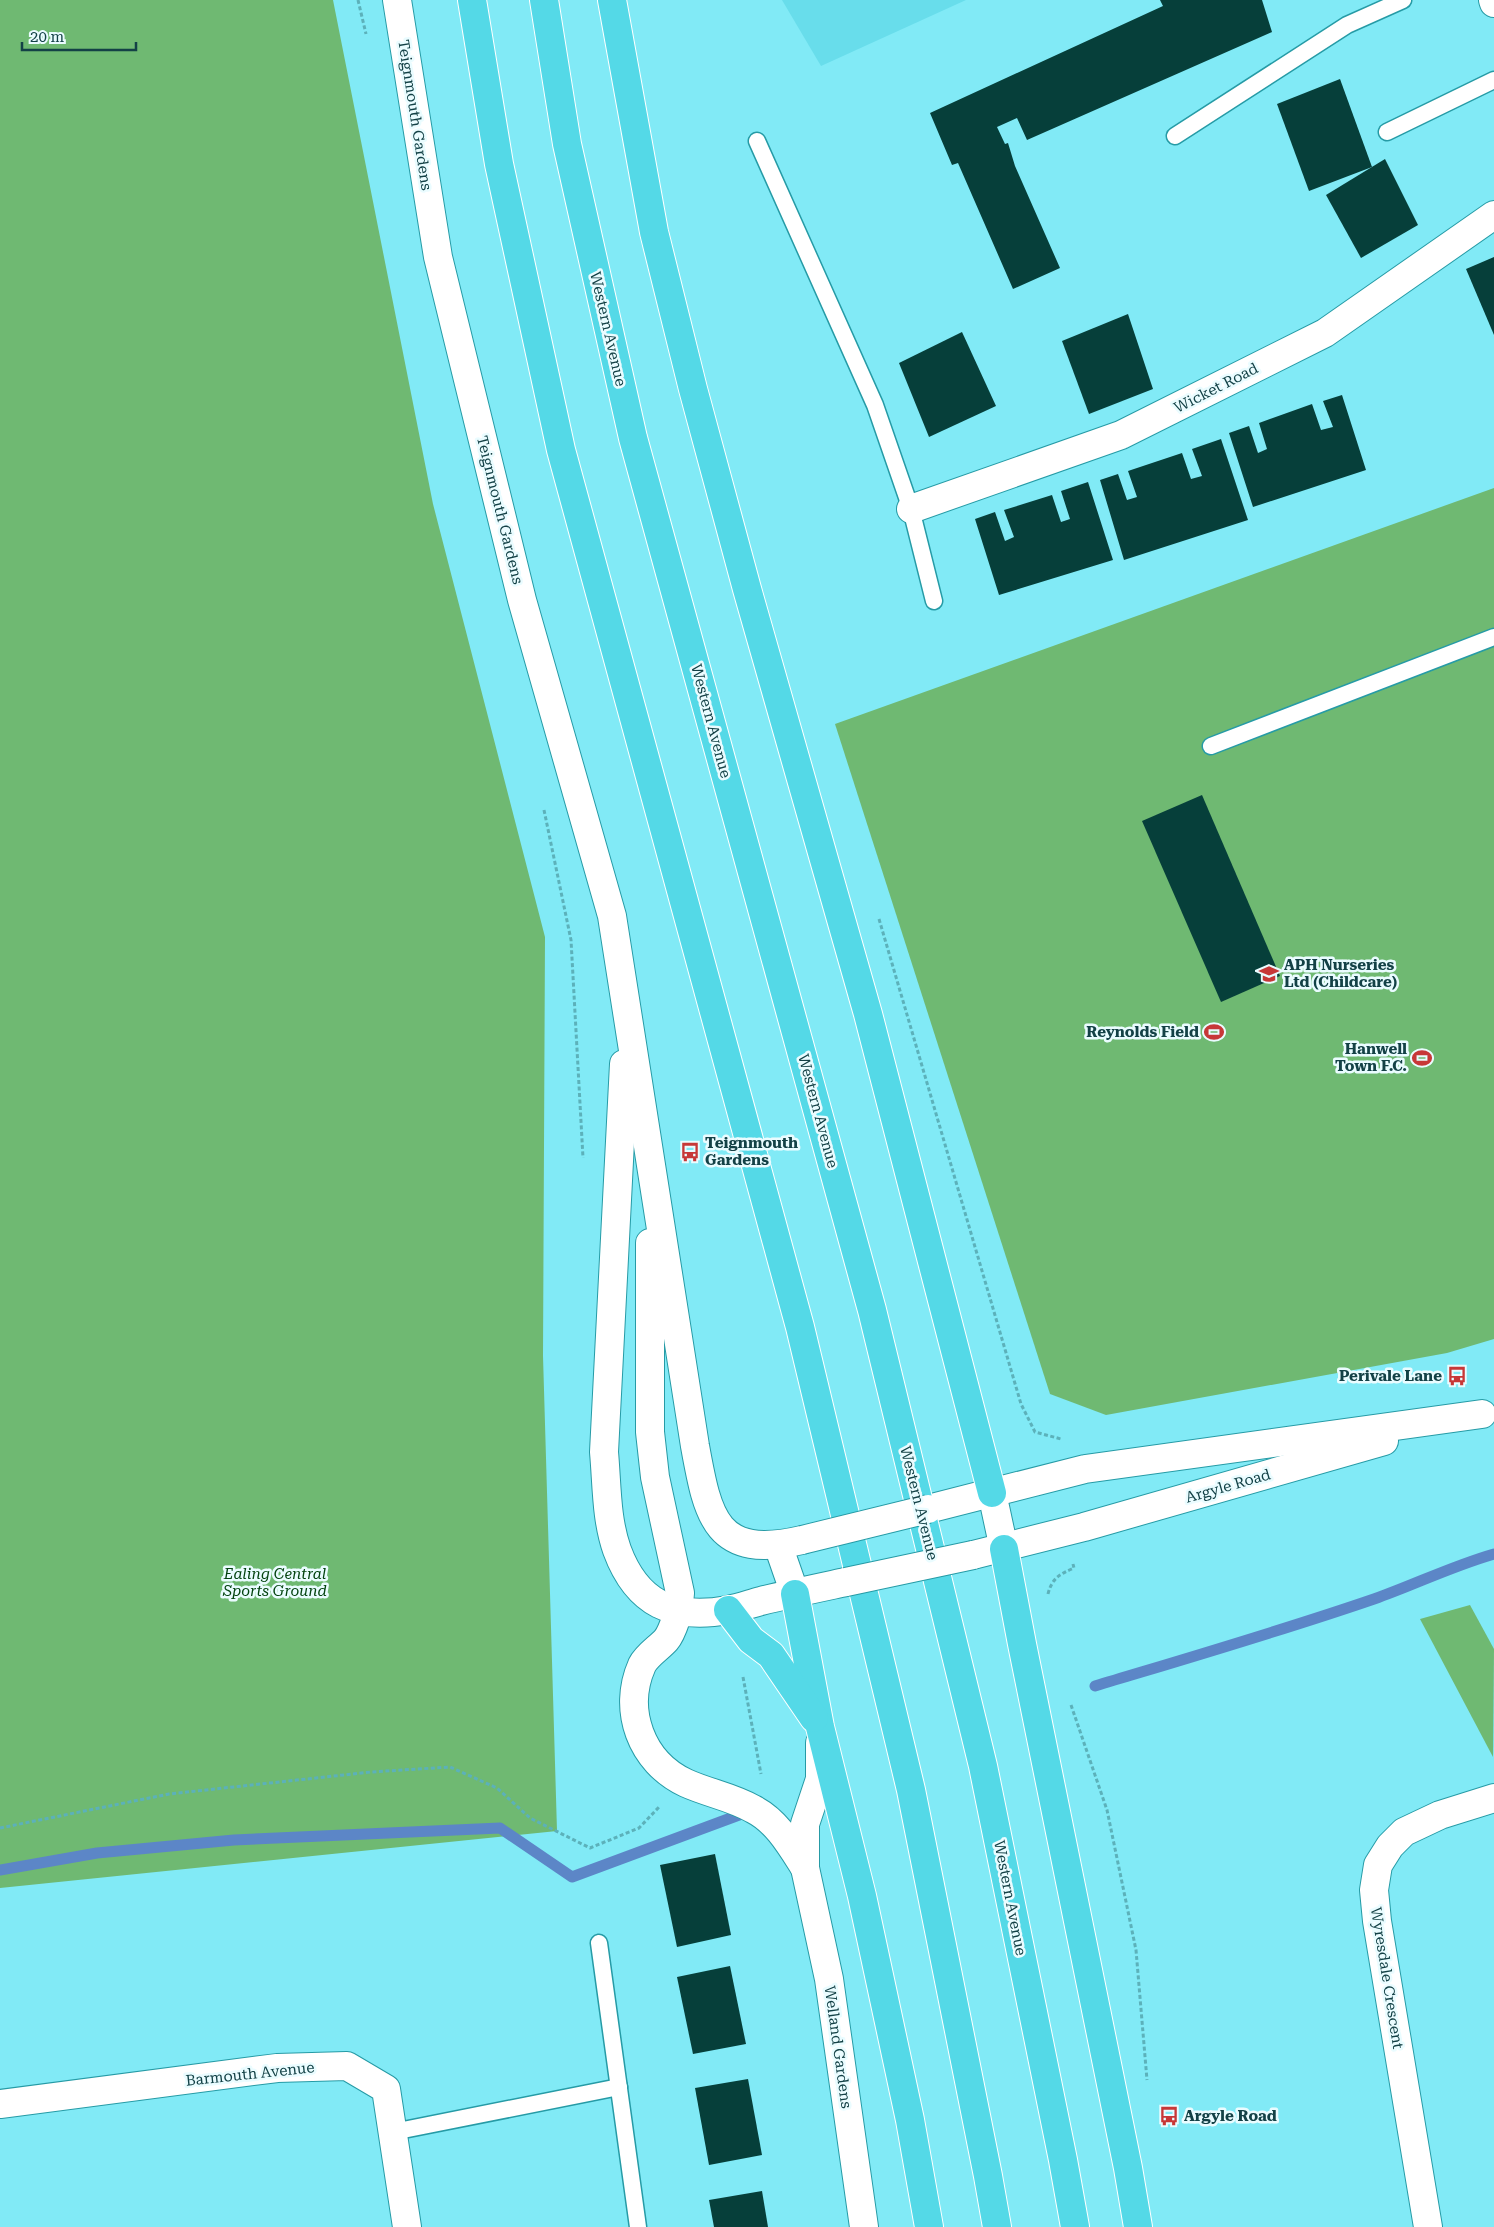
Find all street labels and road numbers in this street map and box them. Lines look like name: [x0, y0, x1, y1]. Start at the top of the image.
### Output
street label: Teignmouth Gardens: [394, 38, 436, 192]
street label: Western Avenue: [586, 270, 630, 388]
street label: Wicket Road: [1171, 359, 1261, 417]
street label: Teignmouth Gardens: [473, 434, 527, 586]
street label: Western Avenue: [687, 662, 735, 780]
street label: Western Avenue: [794, 1052, 842, 1170]
street label: Western Avenue: [896, 1444, 942, 1562]
street label: Argyle Road: [1183, 1465, 1273, 1507]
street label: Western Avenue: [990, 1839, 1030, 1957]
street label: Wyresdale Crescent: [1367, 1906, 1407, 2051]
street label: Welland Gardens: [820, 1984, 856, 2110]
street label: Barmouth Avenue: [185, 2058, 315, 2090]

